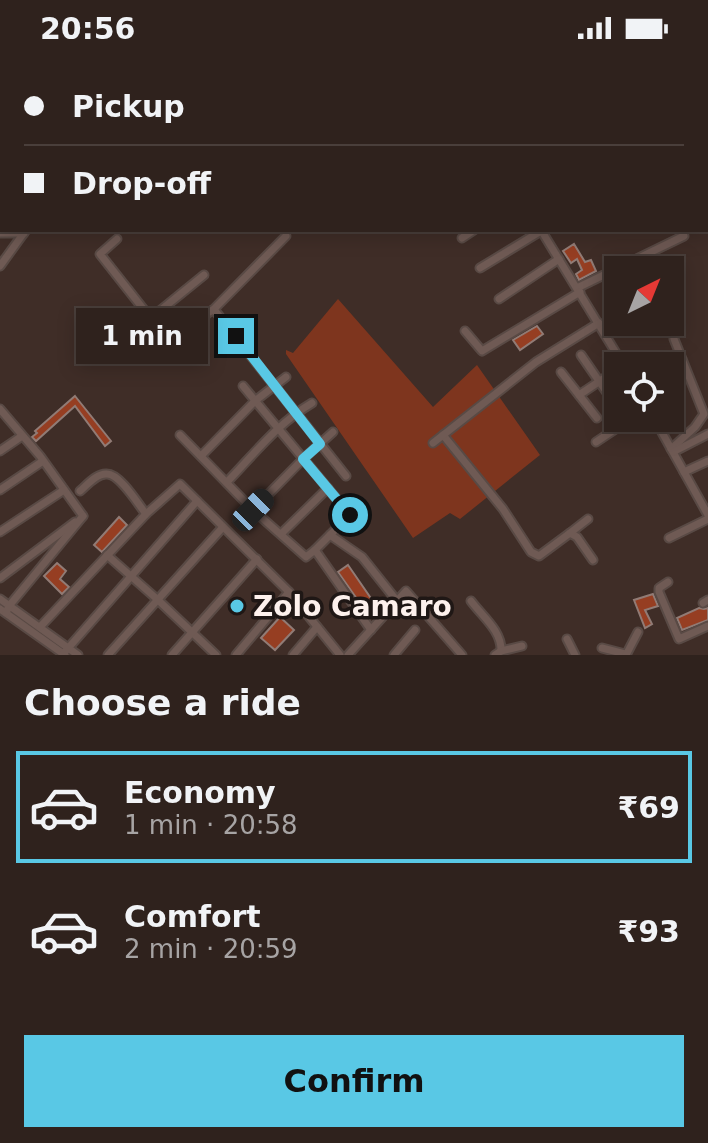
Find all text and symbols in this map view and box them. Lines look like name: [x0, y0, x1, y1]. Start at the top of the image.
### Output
text: 20:56: [40, 11, 136, 46]
text: Pickup: [72, 89, 185, 124]
text: Drop-off: [72, 166, 211, 201]
north arrow: [604, 256, 684, 336]
map controls: [604, 256, 684, 432]
callout: 1 min: [76, 308, 208, 364]
route end: [218, 318, 254, 354]
text: 1 min: [101, 321, 183, 351]
button: locate: [604, 352, 684, 432]
car: [228, 484, 278, 536]
route start: [332, 497, 368, 533]
place label: Zolo Camaro: [253, 590, 452, 623]
marker: Zolo Camaro: [228, 597, 246, 615]
text: Choose a ride: [24, 682, 301, 723]
icon: car: [28, 771, 100, 843]
text: Economy: [124, 775, 276, 810]
text: ₹69: [617, 790, 680, 825]
text: 1 min · 20:58: [124, 810, 298, 840]
icon: car: [28, 895, 100, 967]
text: Comfort: [124, 899, 261, 934]
text: ₹93: [617, 914, 680, 949]
text: 2 min · 20:59: [124, 934, 298, 964]
button: Confirm: [24, 1035, 684, 1127]

